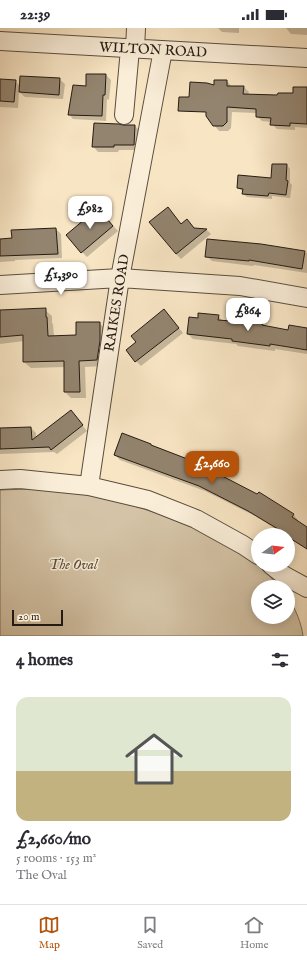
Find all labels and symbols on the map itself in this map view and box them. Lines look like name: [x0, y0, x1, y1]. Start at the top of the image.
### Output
street label: WILTON ROAD: [99, 38, 207, 62]
pin: £982: [66, 196, 114, 230]
street label: RAIKES ROAD: [100, 253, 134, 353]
pin: £1,390: [28, 262, 94, 296]
pin: £864: [224, 298, 272, 332]
pin: £2,660: [179, 451, 245, 485]
north arrow: [251, 528, 295, 572]
park label: The Oval: [49, 556, 99, 574]
scale bar: [12, 608, 63, 627]

